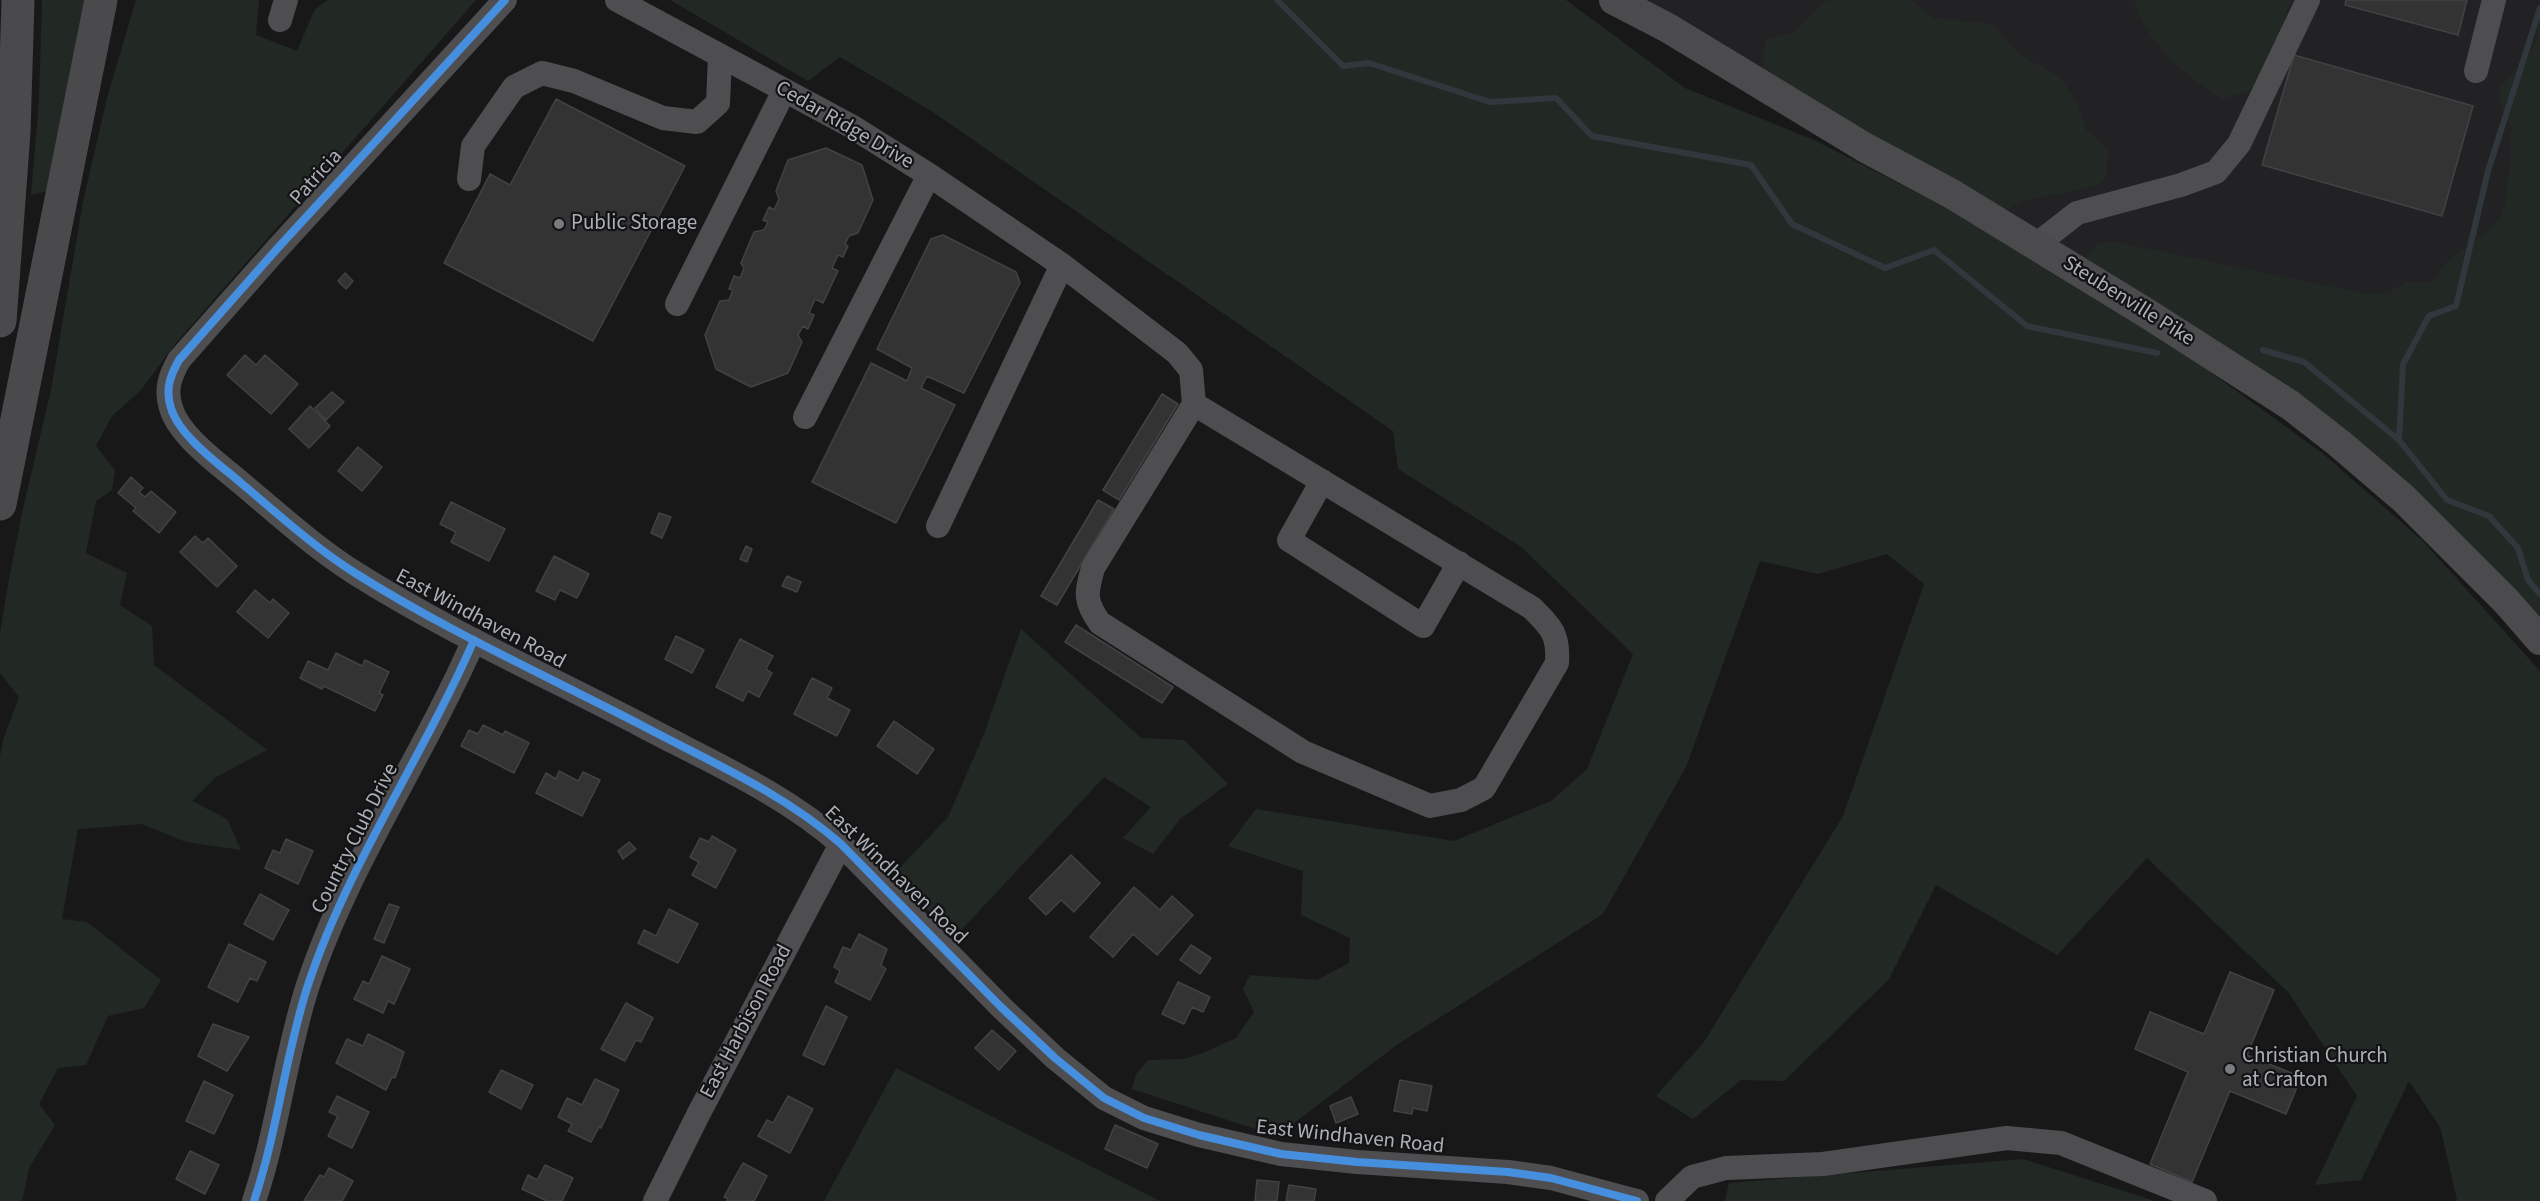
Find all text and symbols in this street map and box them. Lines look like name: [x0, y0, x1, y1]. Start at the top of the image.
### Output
street label: Cedar Ridge Drive: [770, 76, 918, 176]
street label: Patricia: [286, 145, 348, 211]
place label: Public Storage: [571, 211, 697, 237]
marker: Public Storage: [552, 217, 566, 231]
street label: Steubenville Pike: [2057, 251, 2199, 353]
street label: East Windhaven Road: [391, 564, 569, 676]
street label: Country Club Drive: [307, 760, 405, 918]
street label: East Windhaven Road: [818, 801, 972, 951]
street label: East Harbison Road: [696, 941, 798, 1103]
place label: Christian Church at Crafton: [2242, 1044, 2388, 1094]
marker: Christian Church at Crafton: [2223, 1062, 2237, 1076]
street label: East Windhaven Road: [1255, 1116, 1445, 1160]

